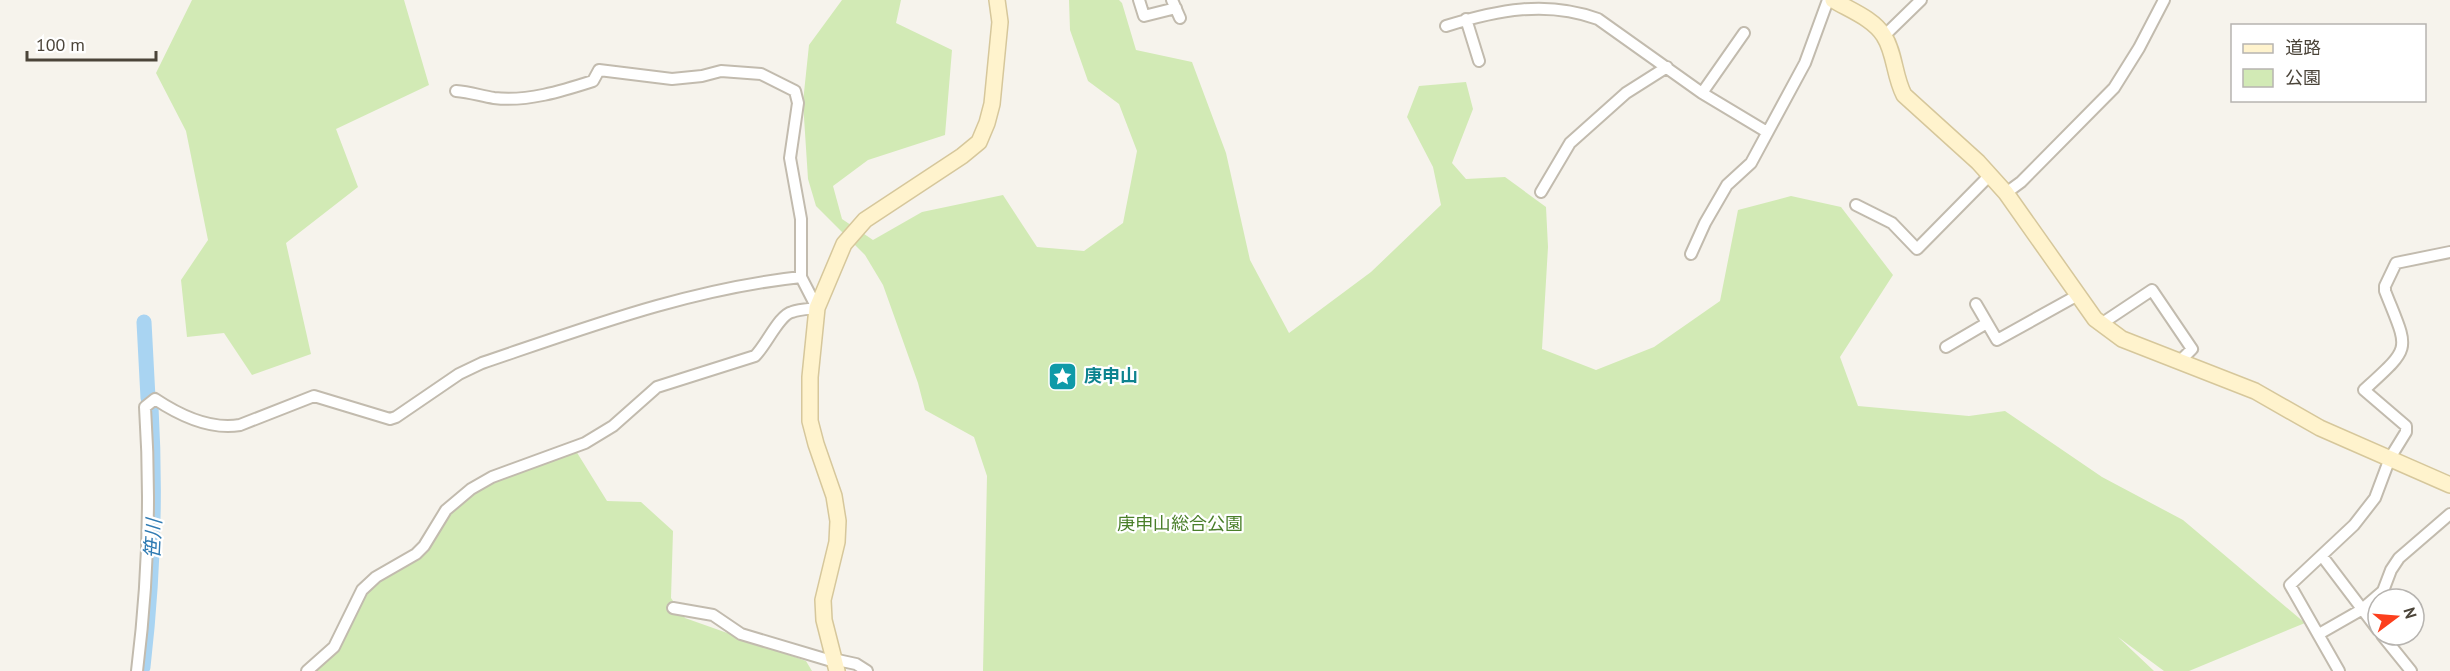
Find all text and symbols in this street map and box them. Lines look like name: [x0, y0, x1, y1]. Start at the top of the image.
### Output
scale bar: [27, 24, 156, 62]
legend: [2231, 24, 2426, 102]
text: 100 m: [36, 33, 85, 56]
text: 道路: [2285, 36, 2321, 59]
text: 公園: [2285, 66, 2321, 89]
place icon: 庚申山: [1047, 360, 1079, 392]
place label: 庚申山: [1084, 364, 1138, 387]
park label: 庚申山総合公園: [1117, 512, 1243, 535]
water label: 笹川: [139, 516, 167, 560]
north arrow: [2366, 587, 2426, 647]
text: N: [2399, 605, 2421, 621]

